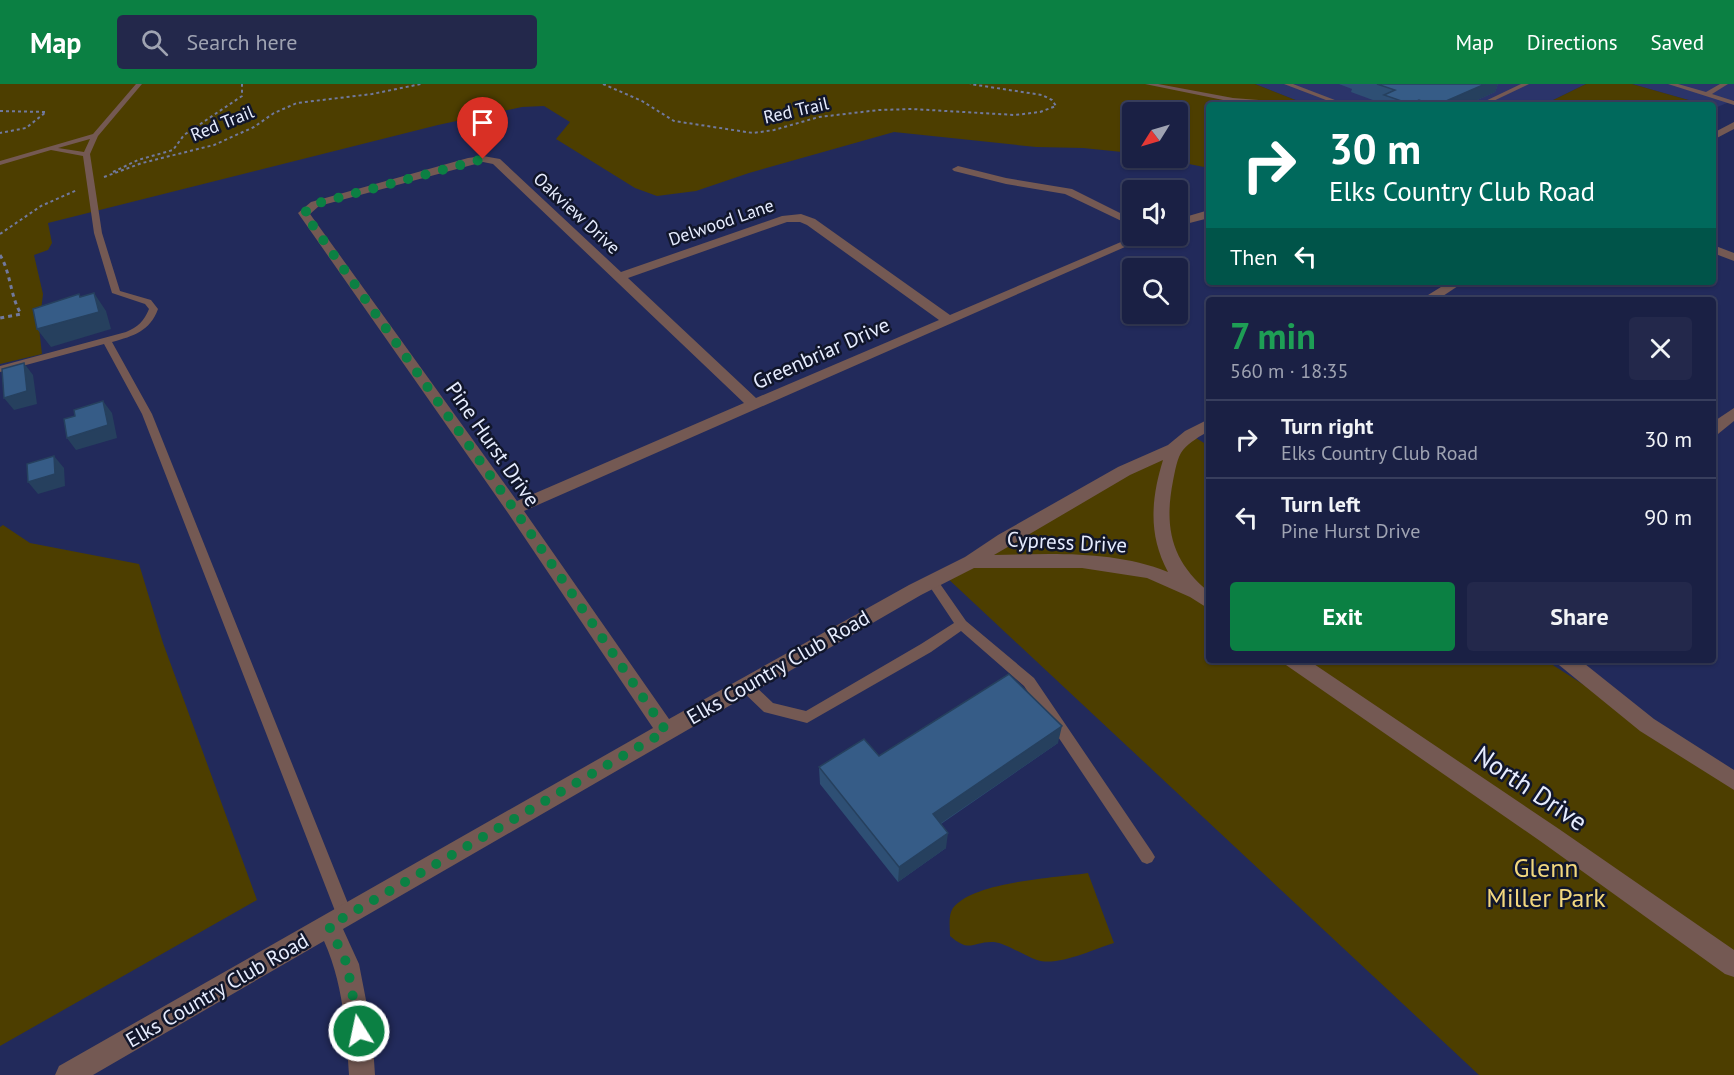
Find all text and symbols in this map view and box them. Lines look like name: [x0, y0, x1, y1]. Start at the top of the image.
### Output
search box: [117, 15, 537, 69]
text: Map: [30, 24, 81, 61]
icon: search: [138, 26, 171, 59]
text: Search here: [186, 28, 297, 56]
text: Map: [1455, 29, 1494, 56]
text: Directions: [1527, 29, 1618, 56]
text: Saved: [1651, 29, 1704, 56]
street label: Red Trail: [761, 91, 832, 129]
pin: [457, 97, 508, 159]
street label: Red Trail: [187, 100, 258, 146]
north arrow: [1122, 102, 1188, 168]
map controls: [1122, 102, 1188, 324]
icon: arrive: [466, 106, 499, 139]
text: 30 m: [1329, 121, 1421, 176]
icon: right: [1230, 126, 1308, 204]
street label: Oakview Drive: [529, 167, 625, 259]
text: Elks Country Club Road: [1329, 174, 1595, 208]
button: sound: [1122, 180, 1188, 246]
street label: Delwood Lane: [665, 193, 777, 251]
icon: left: [1289, 240, 1322, 273]
text: Then: [1230, 243, 1277, 271]
button: search: [1122, 258, 1188, 324]
street label: Greenbriar Drive: [748, 311, 894, 395]
text: 7 min: [1230, 312, 1316, 359]
button: close: [1629, 317, 1692, 380]
text: 560 m · 18:35: [1230, 358, 1348, 384]
street label: Pine Hurst Drive: [440, 376, 546, 512]
text: Turn right: [1281, 412, 1373, 440]
icon: right: [1230, 423, 1263, 456]
text: 30 m: [1644, 425, 1692, 453]
text: Elks Country Club Road: [1281, 440, 1478, 466]
text: Turn left: [1281, 490, 1361, 518]
icon: left: [1230, 501, 1263, 534]
text: 90 m: [1644, 503, 1692, 531]
text: Pine Hurst Drive: [1281, 518, 1420, 544]
street label: Cypress Drive: [1006, 525, 1128, 559]
button: Exit: [1230, 582, 1455, 651]
button: Share: [1467, 582, 1692, 651]
street label: Elks Country Club Road: [682, 604, 874, 730]
street label: North Drive: [1468, 738, 1594, 838]
park label: Glenn Miller Park: [1486, 851, 1606, 914]
street label: Elks Country Club Road: [121, 927, 313, 1053]
position arrow: [327, 999, 391, 1063]

